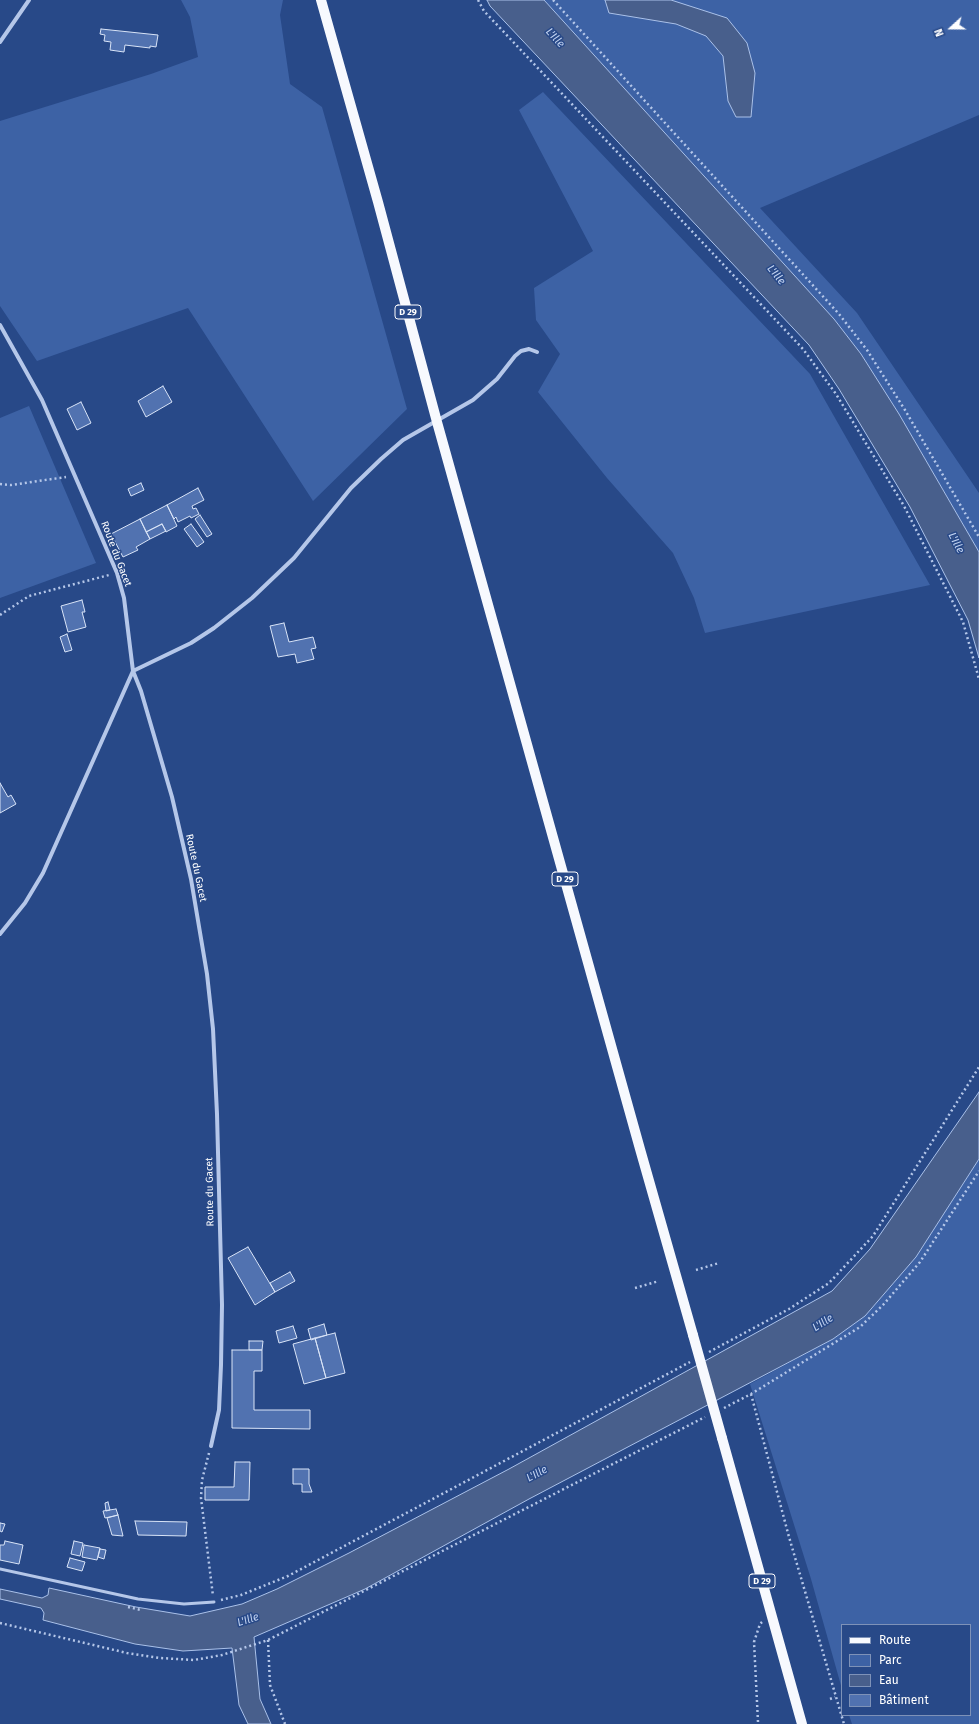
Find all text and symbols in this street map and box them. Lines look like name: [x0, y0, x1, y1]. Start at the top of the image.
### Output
north arrow: [931, 8, 971, 48]
water label: L'Ille: [543, 26, 567, 50]
text: N: [932, 27, 947, 38]
water label: L'Ille: [764, 262, 788, 288]
road number: D 29: [395, 305, 421, 319]
street label: Route du Gacet: [98, 520, 134, 588]
water label: L'Ille: [945, 530, 967, 556]
street label: Route du Gacet: [183, 833, 209, 903]
road number: D 29: [552, 872, 578, 886]
street label: Route du Gacet: [203, 1157, 217, 1227]
water label: L'Ille: [810, 1312, 836, 1334]
water label: L'Ille: [524, 1463, 550, 1485]
road number: D 29: [749, 1574, 775, 1588]
water label: L'Ille: [236, 1610, 260, 1630]
legend: [841, 1624, 971, 1716]
text: Route: [879, 1633, 911, 1647]
text: Parc: [879, 1653, 902, 1667]
text: Eau: [879, 1673, 899, 1687]
text: Bâtiment: [879, 1693, 929, 1707]

